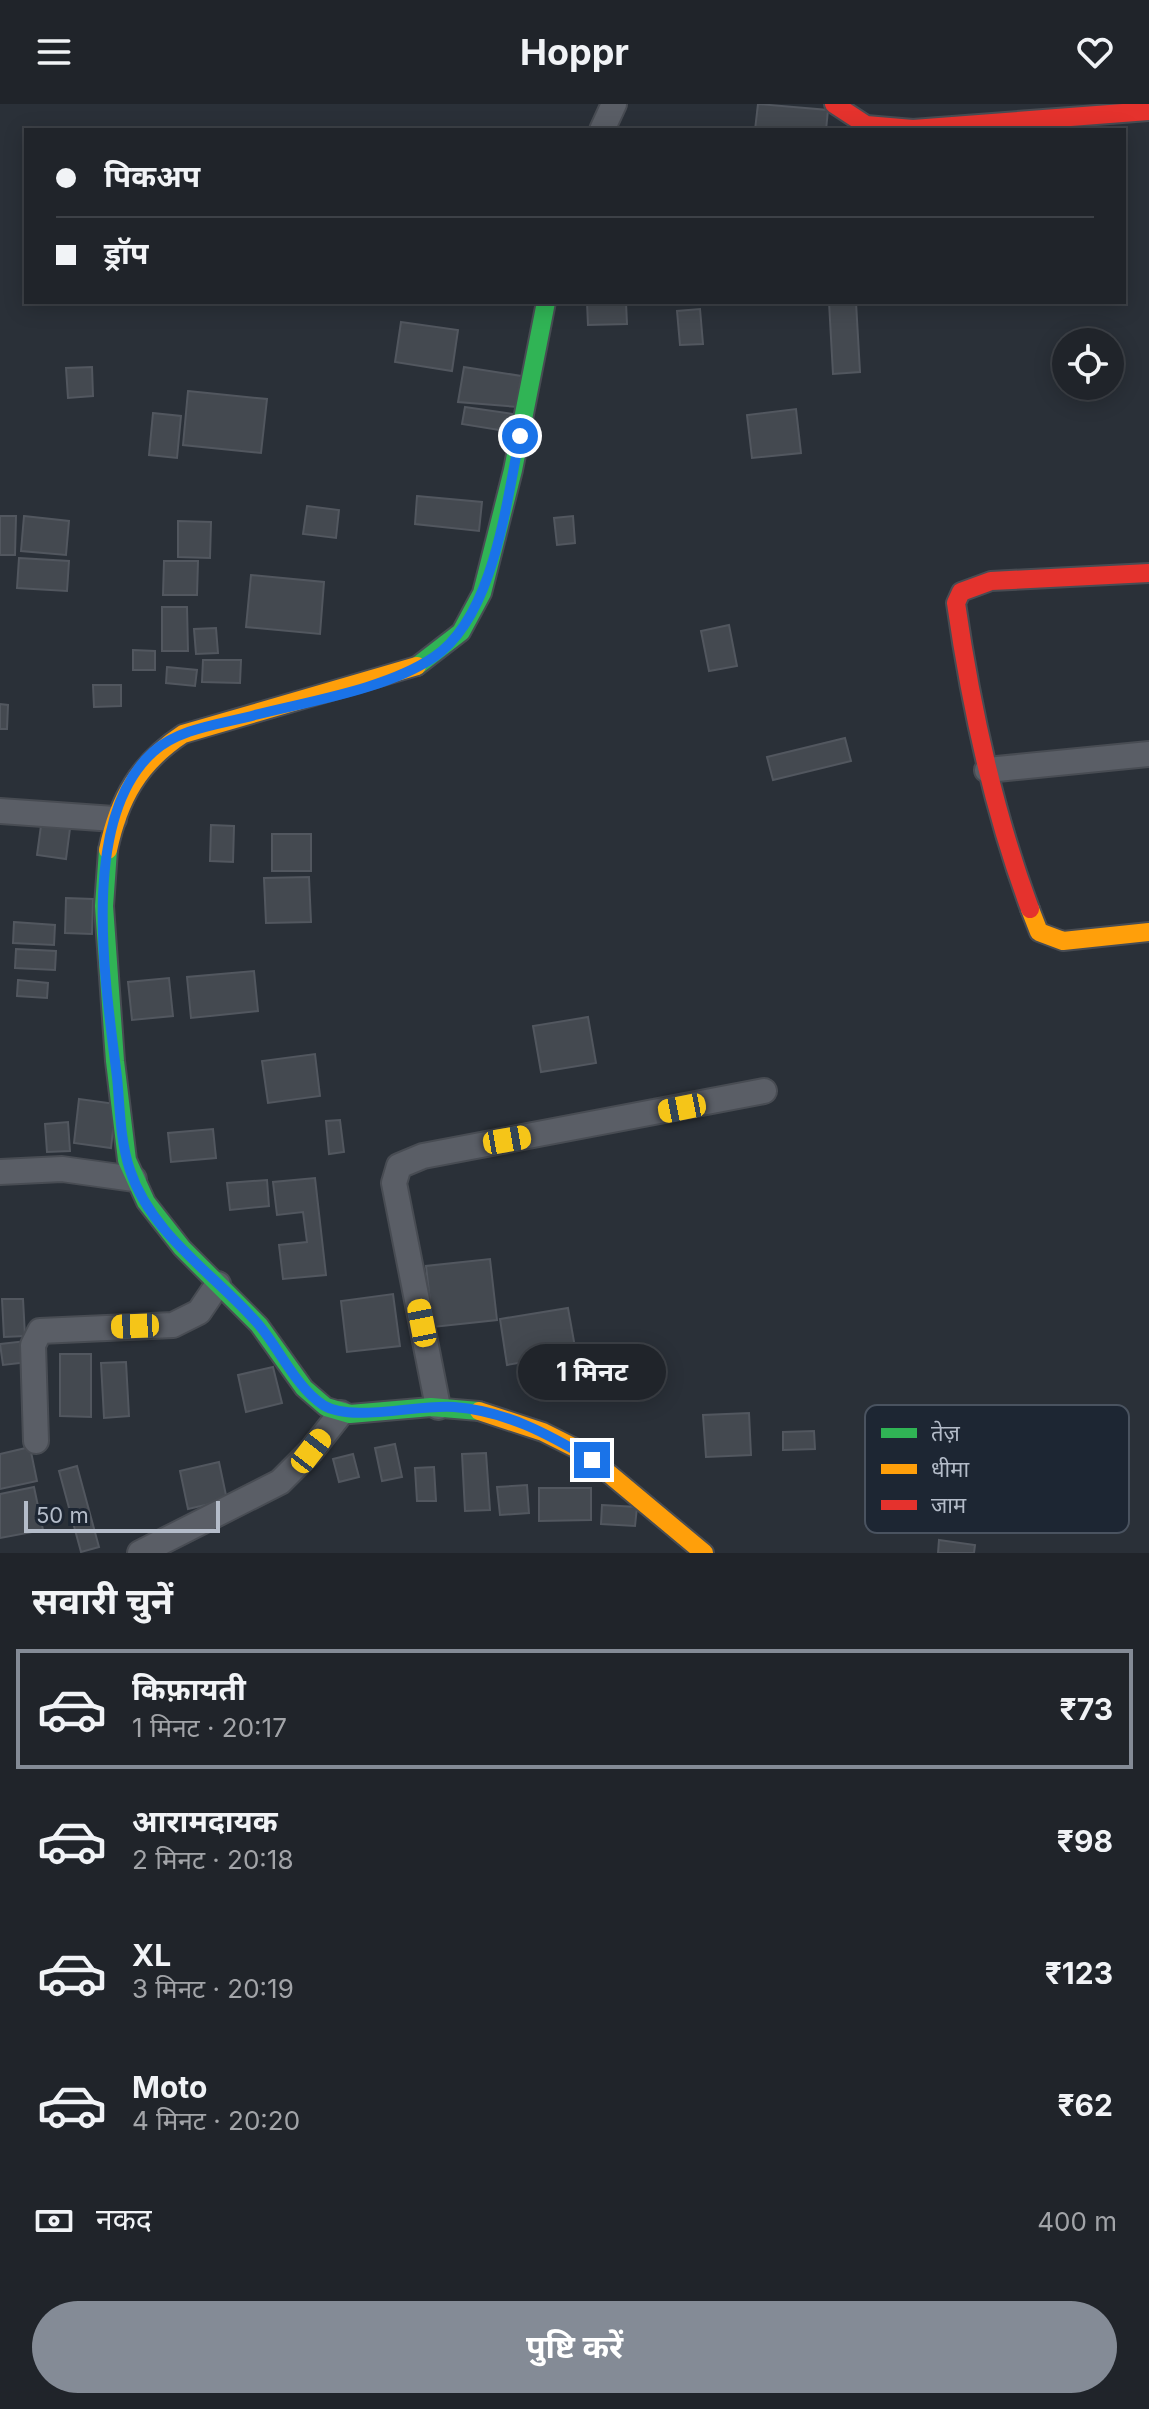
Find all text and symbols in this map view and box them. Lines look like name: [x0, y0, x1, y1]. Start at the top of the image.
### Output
icon: menu: [32, 30, 76, 74]
text: Hoppr: [520, 30, 629, 74]
icon: heart: [1073, 30, 1117, 74]
text: पिकअप: [104, 158, 200, 194]
text: ड्रॉप: [104, 235, 148, 271]
map controls: [1052, 328, 1124, 400]
button: locate: [1052, 328, 1124, 400]
route start: [502, 418, 538, 454]
car: [656, 1092, 708, 1124]
car: [481, 1124, 533, 1156]
car: [406, 1297, 438, 1349]
car: [111, 1313, 159, 1339]
callout: 1 मिनट: [518, 1344, 666, 1400]
text: 1 मिनट: [556, 1356, 628, 1387]
legend: [865, 1405, 1129, 1533]
text: तेज़: [931, 1420, 961, 1446]
car: [287, 1425, 335, 1477]
route end: [574, 1442, 610, 1478]
text: धीमा: [931, 1456, 969, 1482]
text: जाम: [931, 1492, 967, 1518]
scale bar: [24, 1497, 220, 1533]
text: 50 m: [36, 1502, 89, 1528]
text: सवारी चुनें: [32, 1579, 173, 1623]
text: किफ़ायती: [132, 1671, 246, 1707]
icon: car: [36, 1673, 108, 1745]
text: ₹73: [1060, 1691, 1113, 1727]
text: 1 मिनट · 20:17: [132, 1712, 287, 1743]
text: आरामदायक: [132, 1803, 278, 1839]
icon: car: [36, 1805, 108, 1877]
text: ₹98: [1057, 1823, 1113, 1859]
text: 2 मिनट · 20:18: [132, 1844, 294, 1875]
icon: car: [36, 1937, 108, 2009]
text: XL: [132, 1937, 171, 1973]
text: ₹123: [1045, 1955, 1113, 1991]
text: 3 मिनट · 20:19: [132, 1973, 294, 2004]
icon: car: [36, 2069, 108, 2141]
text: Moto: [132, 2069, 207, 2105]
text: ₹62: [1057, 2087, 1113, 2123]
text: 4 मिनट · 20:20: [132, 2105, 300, 2136]
icon: cash: [32, 2199, 76, 2243]
text: नकद: [96, 2201, 152, 2237]
text: 400 m: [1037, 2206, 1117, 2237]
button: पुष्टि करें: [32, 2301, 1117, 2393]

